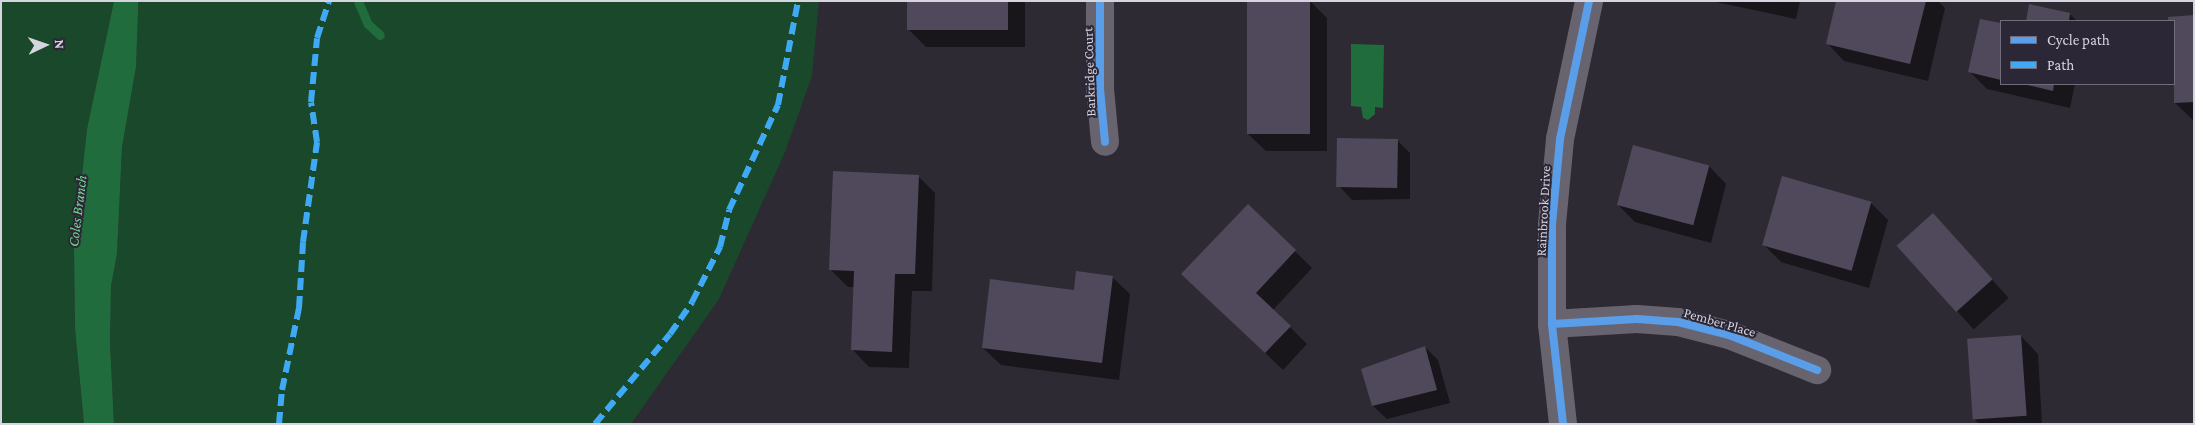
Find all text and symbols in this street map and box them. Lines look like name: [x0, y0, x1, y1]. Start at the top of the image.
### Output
north arrow: [20, 20, 70, 70]
legend: [2000, 20, 2175, 85]
street label: Barkridge Court: [1079, 27, 1099, 117]
text: Cycle path: [2047, 32, 2110, 48]
text: N: [52, 39, 68, 49]
text: Path: [2047, 57, 2074, 73]
street label: Rainbrook Drive: [1532, 165, 1554, 257]
water label: Coles Branch: [65, 174, 91, 248]
street label: Pember Place: [1682, 304, 1758, 340]

